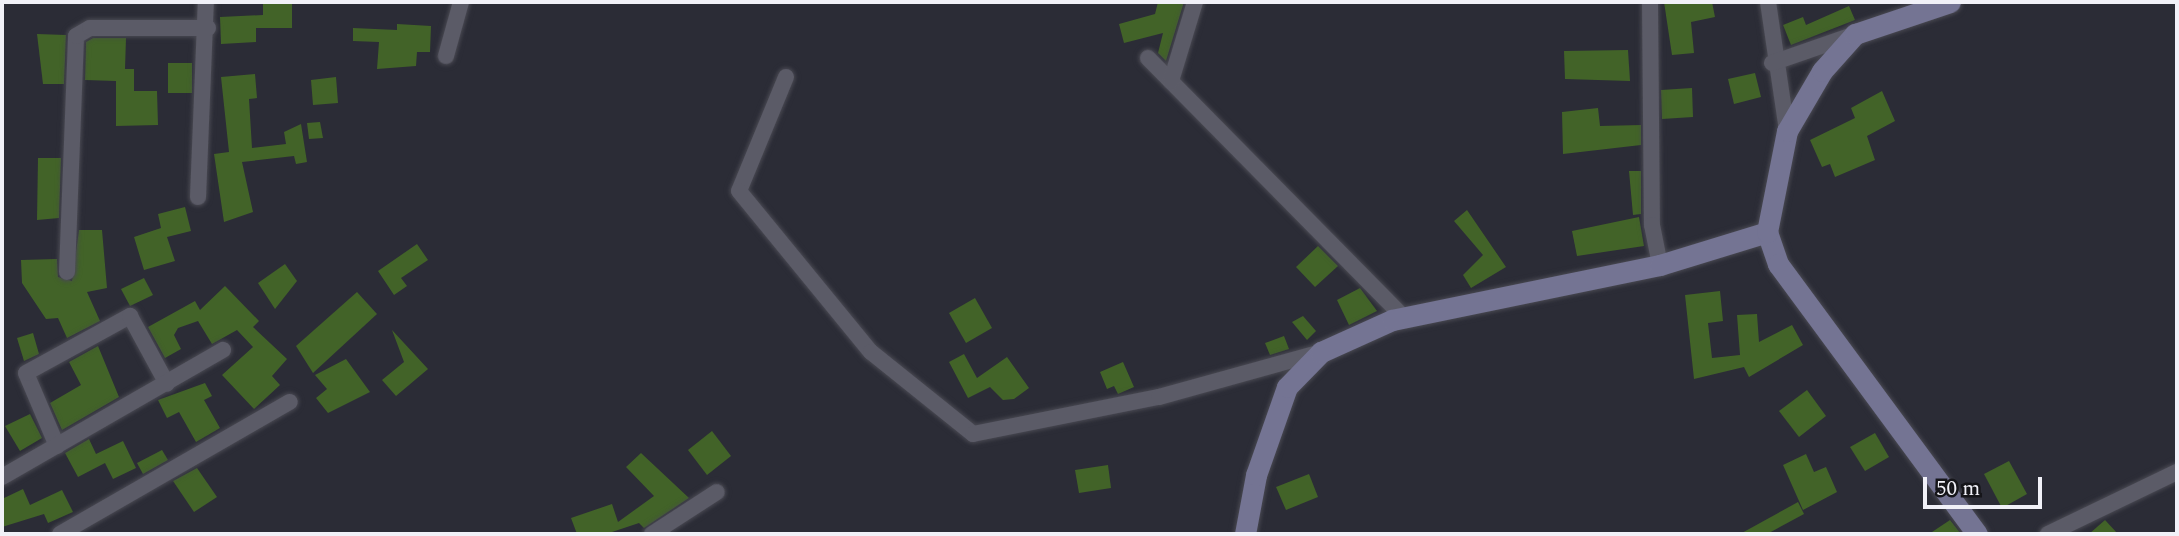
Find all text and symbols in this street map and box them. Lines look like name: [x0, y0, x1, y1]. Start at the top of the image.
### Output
scale bar: [1927, 462, 2046, 506]
text: 50 m: [1936, 473, 1980, 505]

